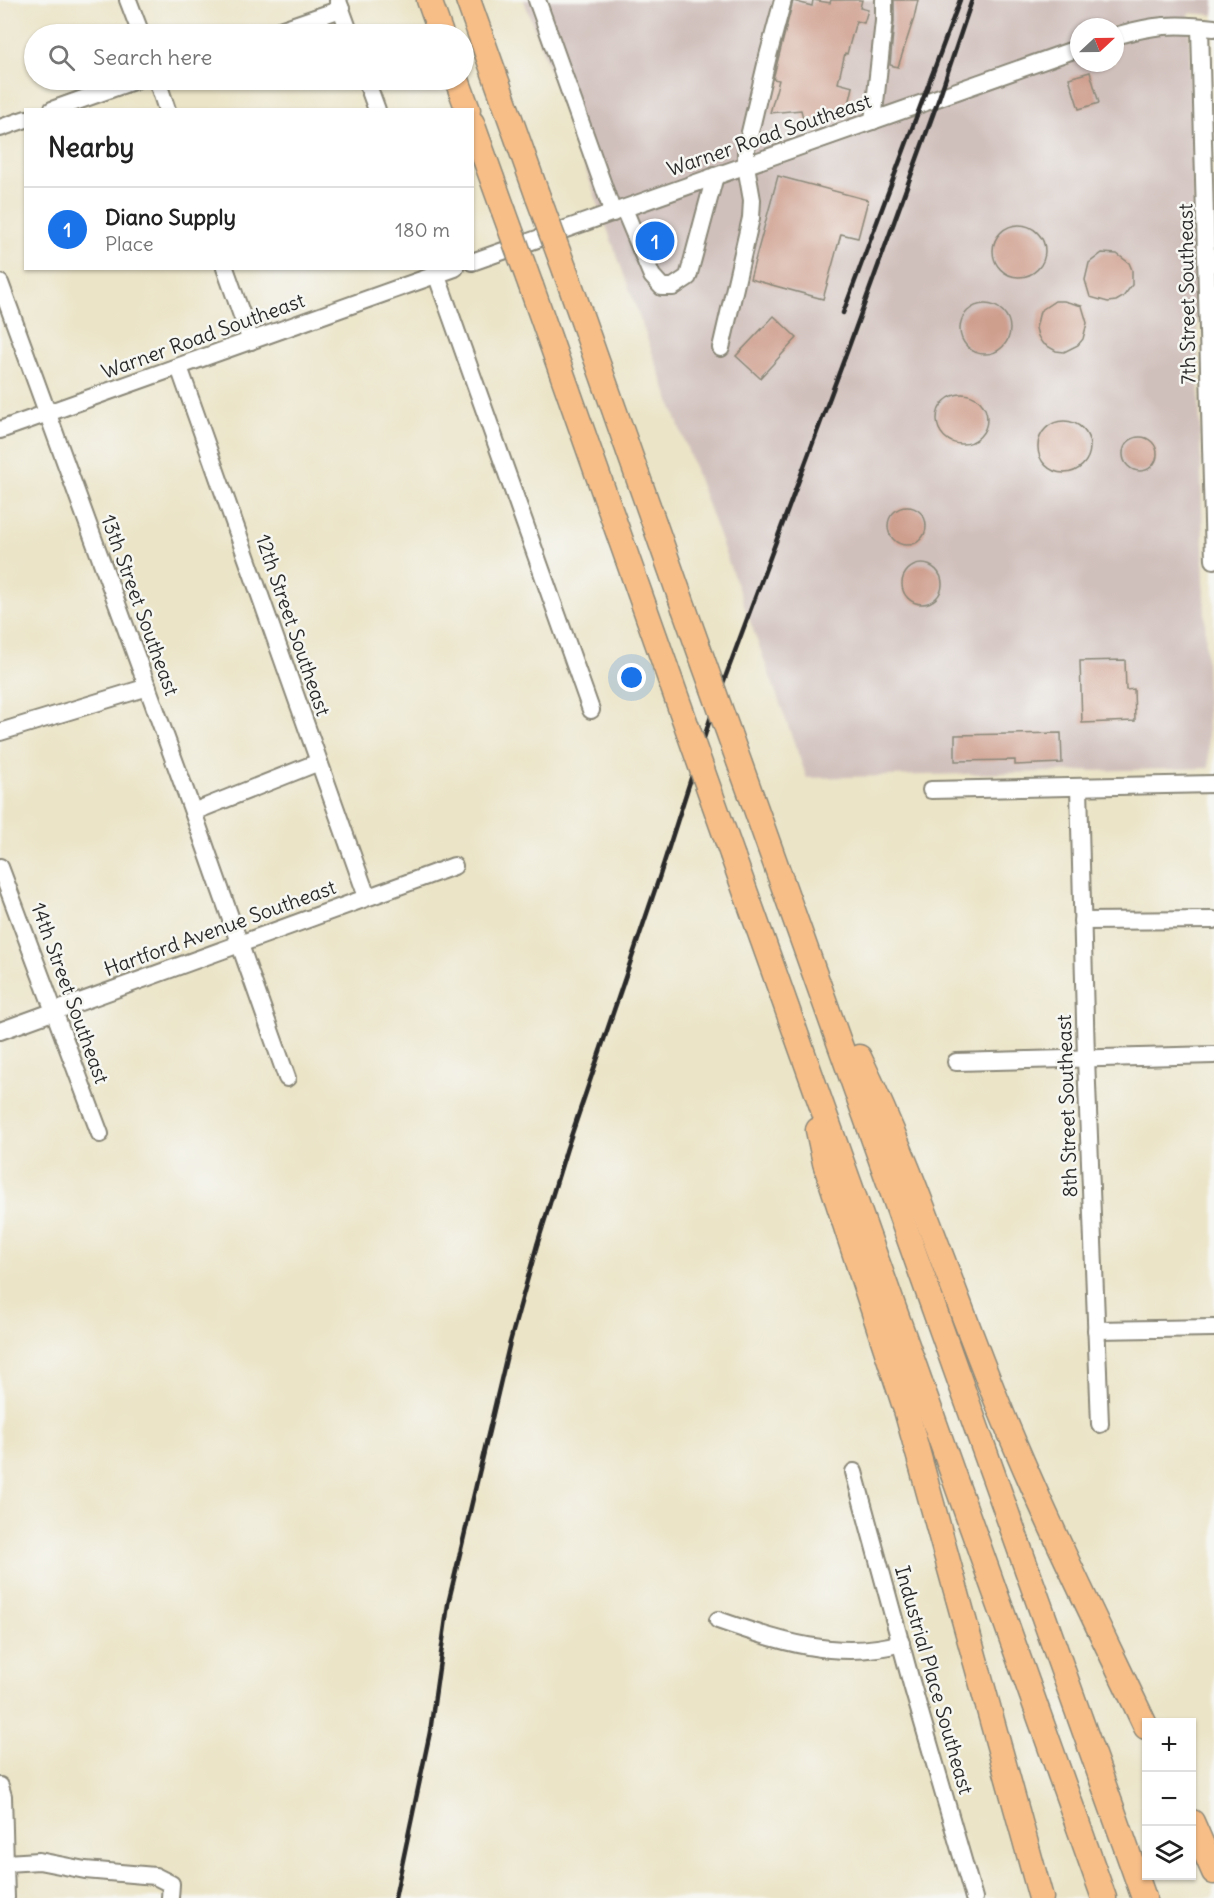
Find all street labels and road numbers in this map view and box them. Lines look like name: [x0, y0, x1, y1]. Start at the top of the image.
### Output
street label: Warner Road Southeast: [663, 88, 875, 181]
street label: 7th Street Southeast: [1172, 203, 1201, 385]
street label: Warner Road Southeast: [98, 287, 308, 384]
street label: 13th Street Southeast: [96, 511, 185, 699]
street label: 12th Street Southeast: [251, 531, 336, 719]
street label: Hartford Avenue Southeast: [101, 874, 339, 981]
street label: 14th Street Southeast: [26, 899, 115, 1087]
street label: 8th Street Southeast: [1051, 1014, 1082, 1198]
street label: Industrial Place Southeast: [890, 1563, 979, 1797]

